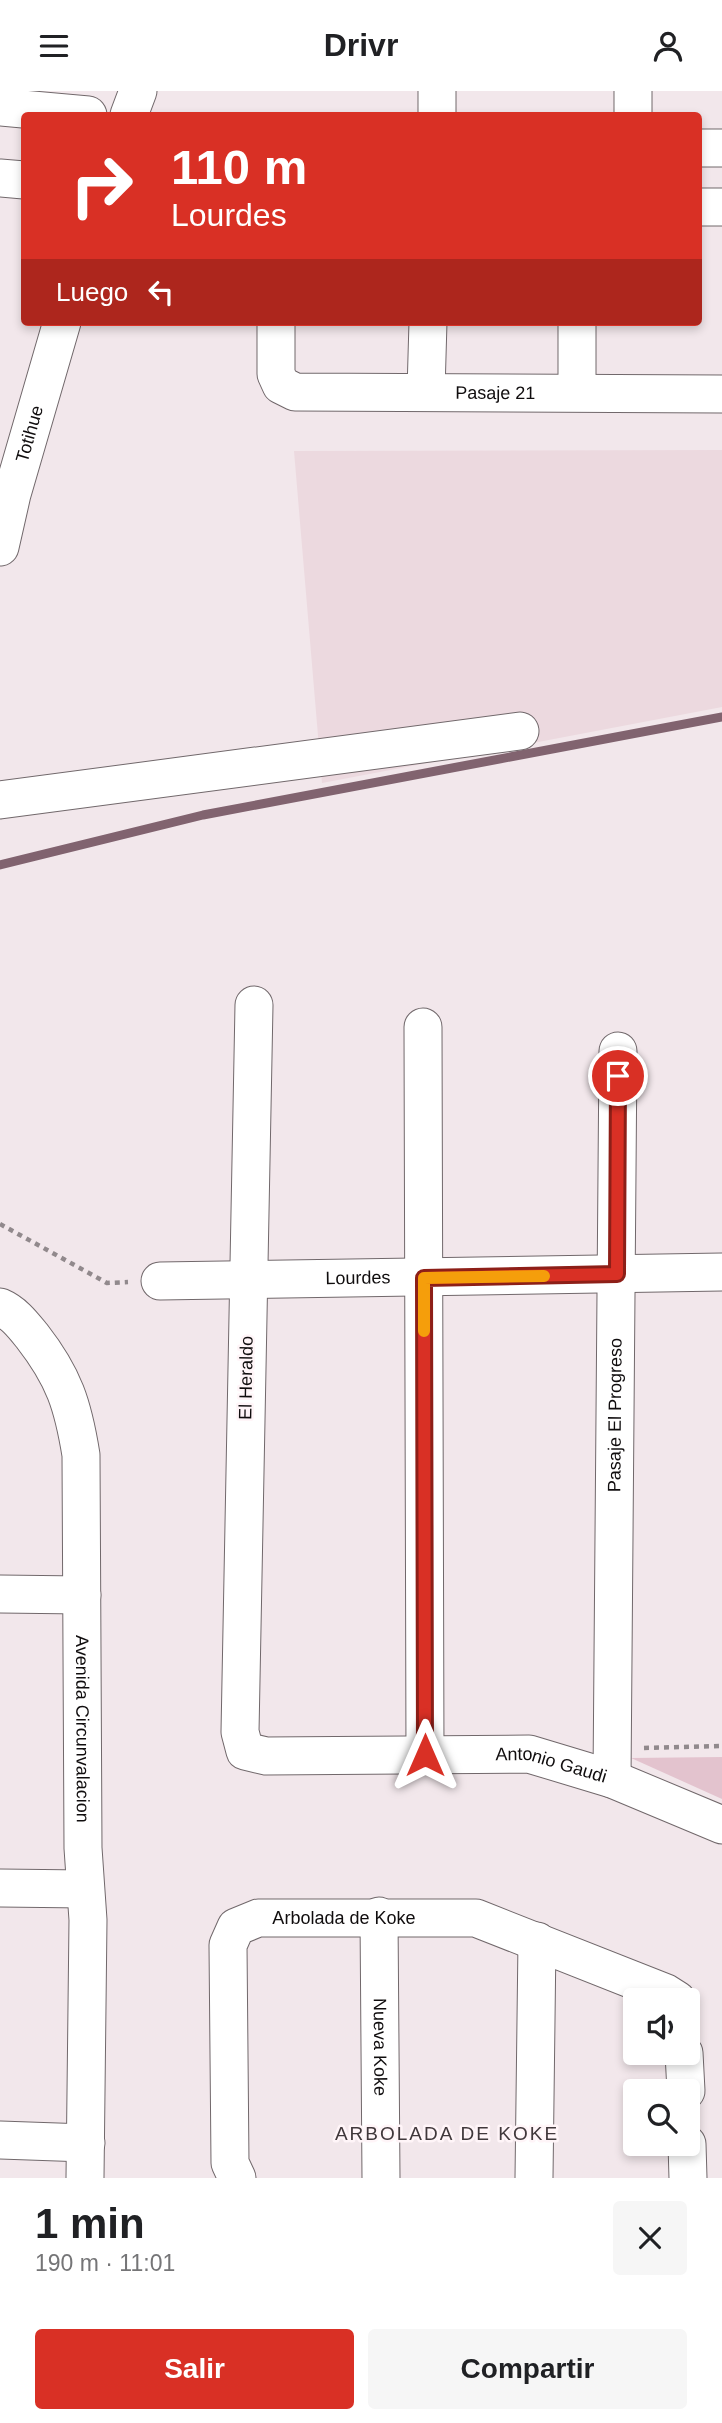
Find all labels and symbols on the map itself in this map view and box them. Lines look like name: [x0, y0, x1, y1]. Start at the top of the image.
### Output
street label: Pasaje 21: [455, 383, 535, 403]
street label: Totihue: [12, 403, 47, 465]
pin: [588, 1046, 648, 1106]
street label: Lourdes: [325, 1267, 391, 1288]
street label: El Heraldo: [235, 1336, 257, 1420]
street label: Pasaje El Progreso: [604, 1338, 626, 1492]
street label: Avenida Circunvalacion: [72, 1635, 93, 1823]
position arrow: [388, 1718, 462, 1792]
street label: Antonio Gaudi: [495, 1744, 609, 1787]
street label: Arbolada de Koke: [272, 1908, 416, 1928]
street label: Nueva Koke: [370, 1998, 390, 2096]
district label: ARBOLADA DE KOKE: [335, 2123, 559, 2144]

